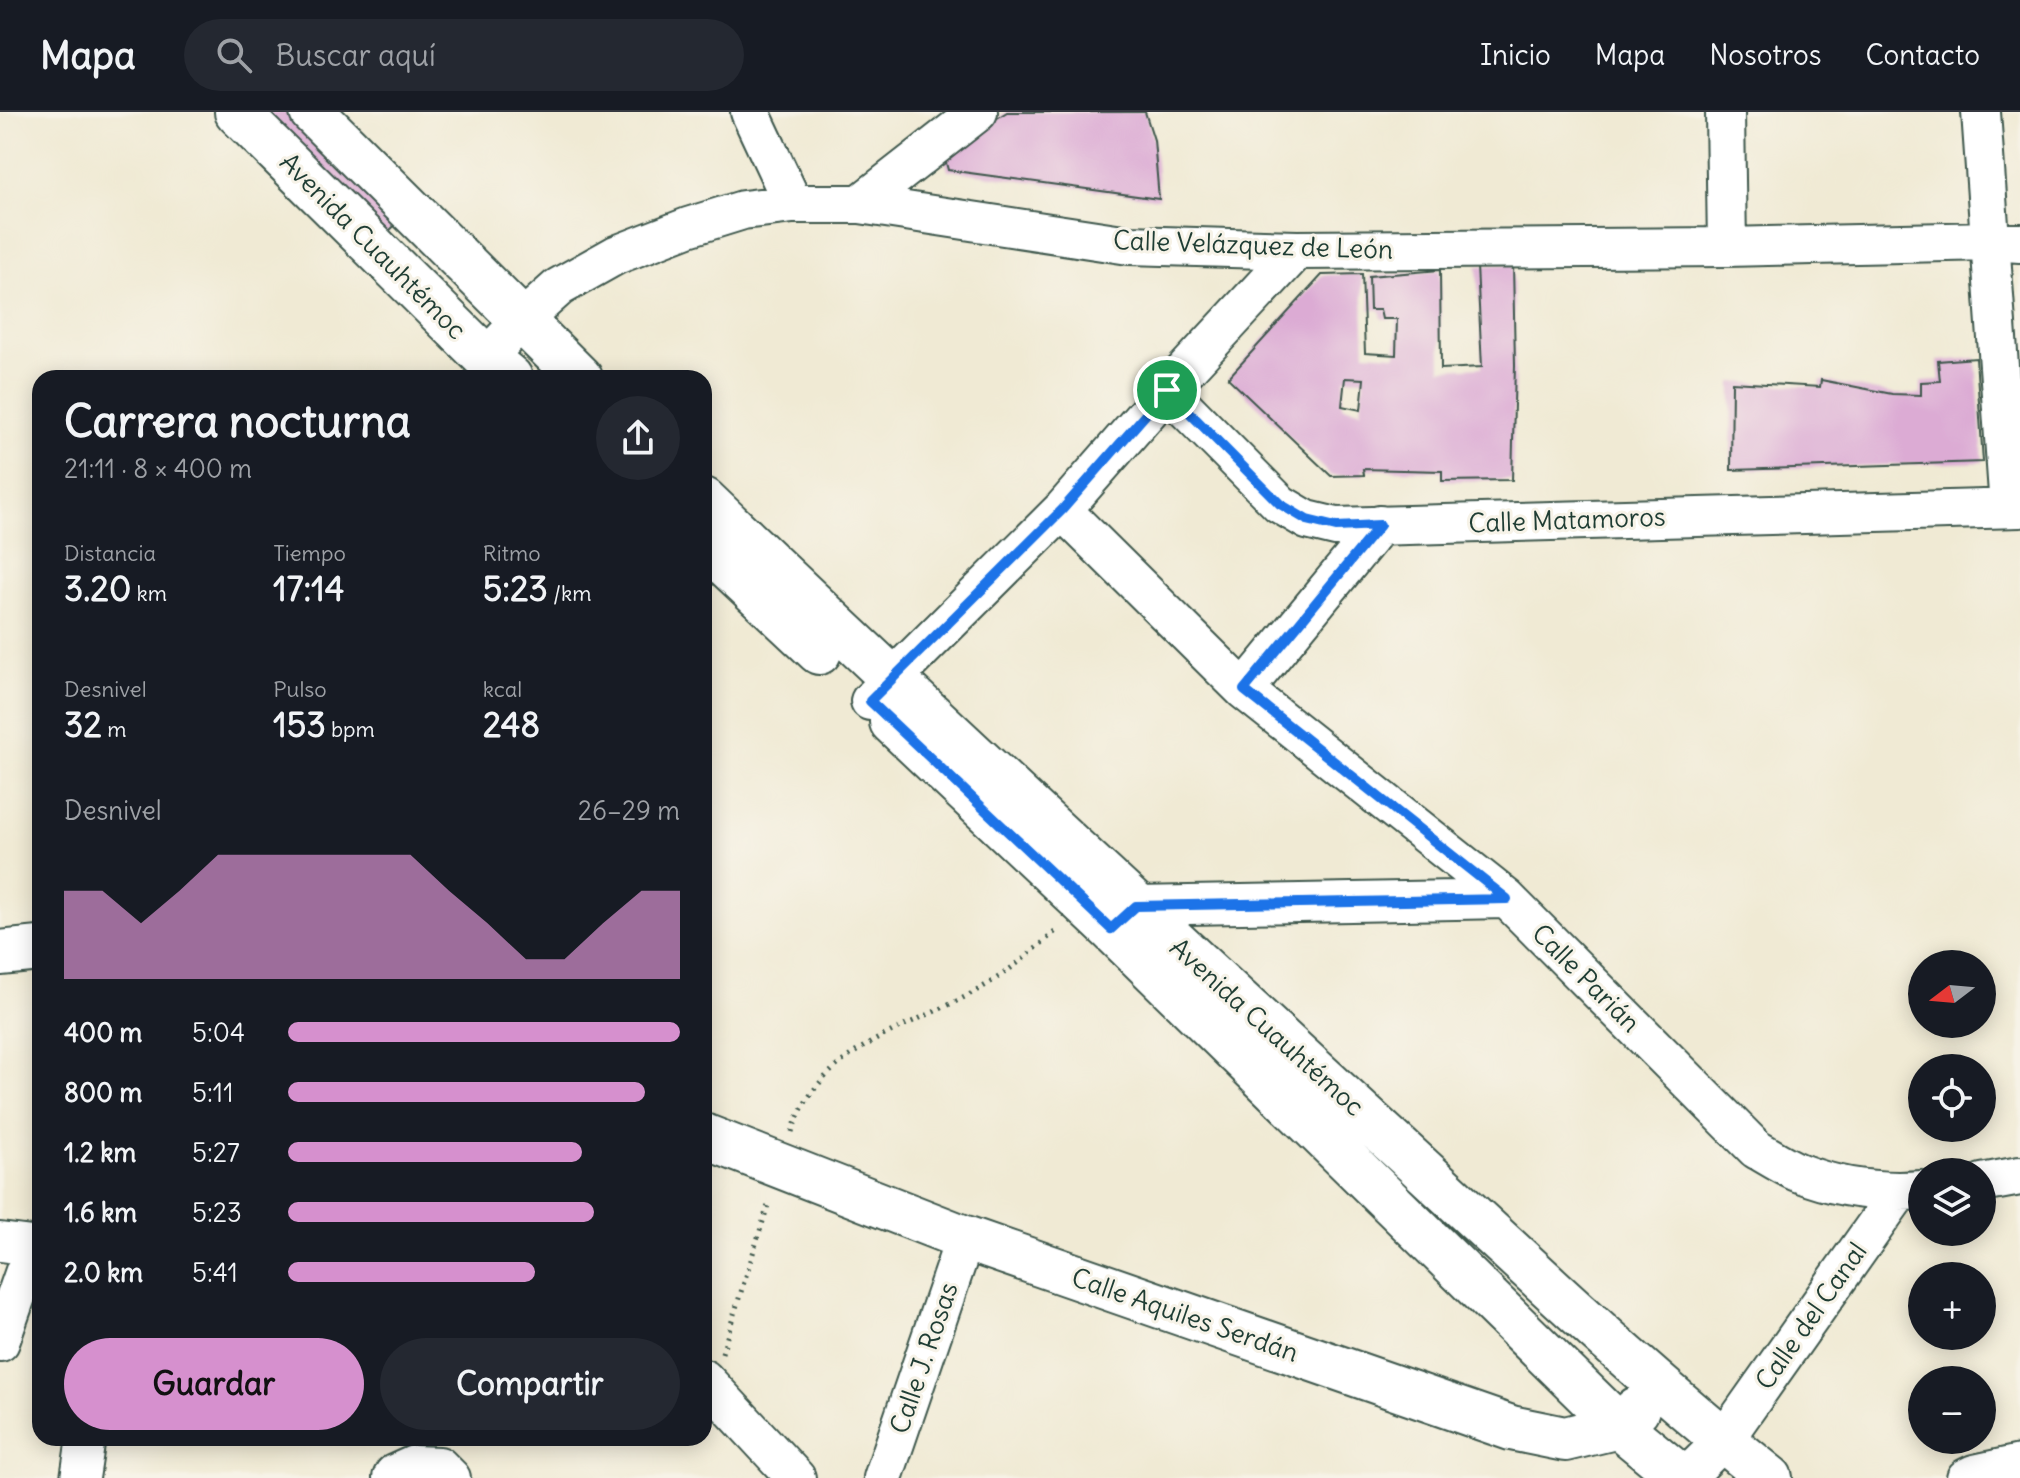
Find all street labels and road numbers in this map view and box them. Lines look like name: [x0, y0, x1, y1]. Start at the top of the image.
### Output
street label: Avenida Cuauhtémoc: [273, 146, 473, 346]
street label: Calle Velázquez de León: [1112, 223, 1394, 266]
street label: Calle Matamoros: [1468, 500, 1666, 539]
street label: Calle Parián: [1525, 917, 1647, 1039]
street label: Avenida Cuauhtémoc: [1163, 931, 1371, 1123]
street label: Calle del Canal: [1748, 1236, 1874, 1396]
street label: Calle Aquiles Serdán: [1068, 1260, 1303, 1369]
street label: Calle J. Rosas: [882, 1278, 965, 1438]

